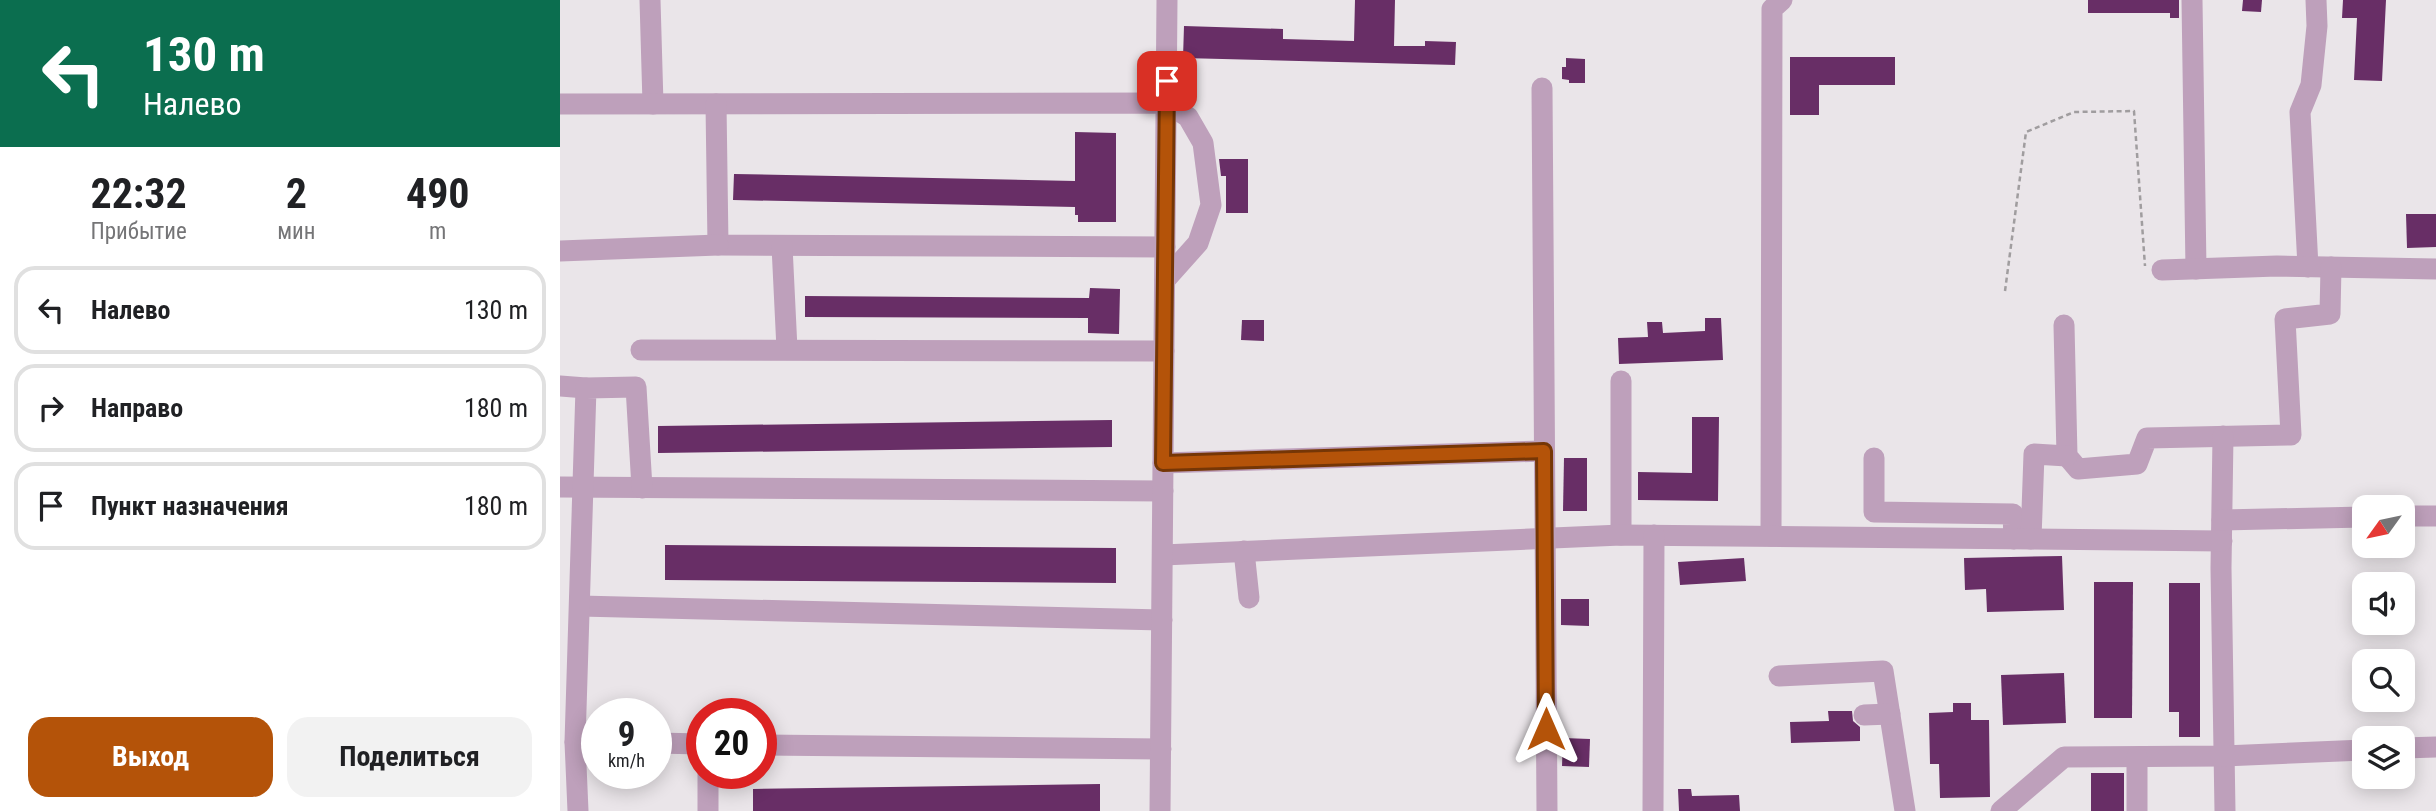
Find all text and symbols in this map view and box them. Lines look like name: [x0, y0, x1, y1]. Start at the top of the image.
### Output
text: 130 m: [143, 26, 265, 83]
icon: left: [28, 28, 119, 119]
pin: [1137, 51, 1197, 111]
icon: arrive: [1148, 62, 1186, 100]
text: Налево: [143, 85, 242, 123]
text: 22:32: [90, 169, 187, 218]
text: 2: [286, 169, 307, 218]
text: 490: [406, 169, 470, 218]
text: Прибытие: [90, 218, 187, 245]
text: мин: [277, 218, 316, 245]
text: m: [429, 218, 446, 245]
icon: left: [32, 291, 70, 329]
text: Налево: [91, 295, 171, 325]
text: 130 m: [464, 295, 528, 325]
icon: right: [32, 389, 70, 427]
text: Направо: [91, 393, 183, 423]
text: 180 m: [464, 393, 528, 423]
icon: arrive: [32, 487, 70, 525]
text: Пункт назначения: [91, 491, 289, 521]
text: 180 m: [464, 491, 528, 521]
north arrow: [2352, 495, 2415, 558]
map controls: [2352, 495, 2415, 789]
button: sound: [2352, 572, 2415, 635]
button: search: [2352, 649, 2415, 712]
position arrow: [1509, 692, 1583, 766]
speed limit sign: 20: [686, 698, 777, 789]
text: 9: [618, 714, 635, 755]
button: Выход: [28, 717, 273, 797]
button: Поделиться: [287, 717, 532, 797]
button: layers: [2352, 726, 2415, 789]
text: km/h: [608, 750, 645, 771]

